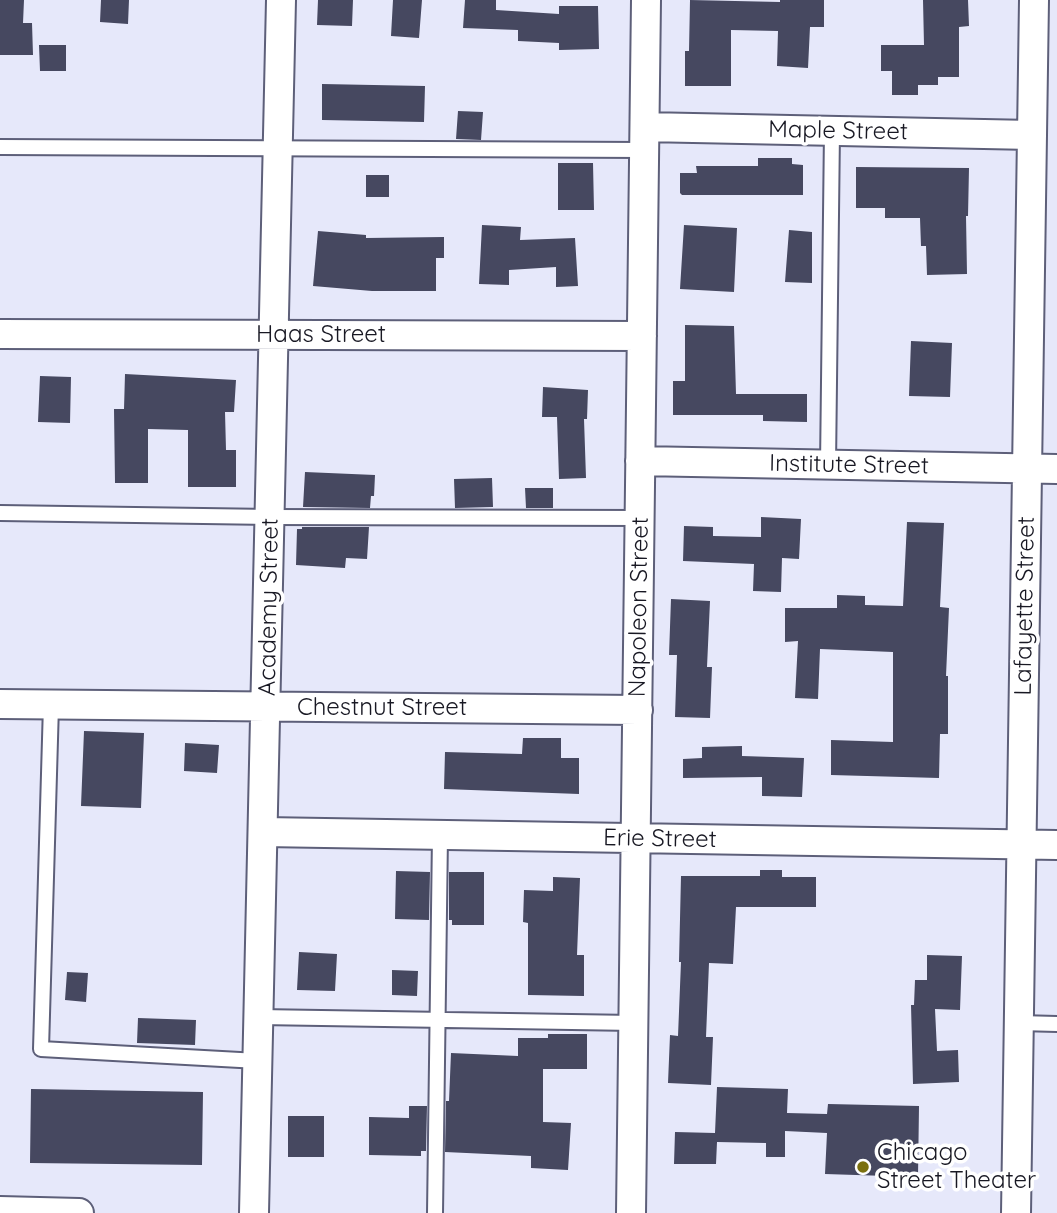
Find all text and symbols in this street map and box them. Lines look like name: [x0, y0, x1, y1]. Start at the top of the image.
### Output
street label: Maple Street: [768, 115, 908, 147]
street label: Haas Street: [256, 321, 386, 349]
street label: Institute Street: [769, 449, 929, 481]
street label: Lafayette Street: [1009, 516, 1041, 696]
street label: Napoleon Street: [623, 517, 655, 697]
street label: Academy Street: [253, 518, 285, 696]
street label: Chestnut Street: [297, 694, 467, 722]
street label: Erie Street: [603, 824, 717, 854]
place label: Chicago Street Theater: [877, 1139, 1036, 1195]
marker: Chicago Street Theater: [855, 1159, 871, 1175]

